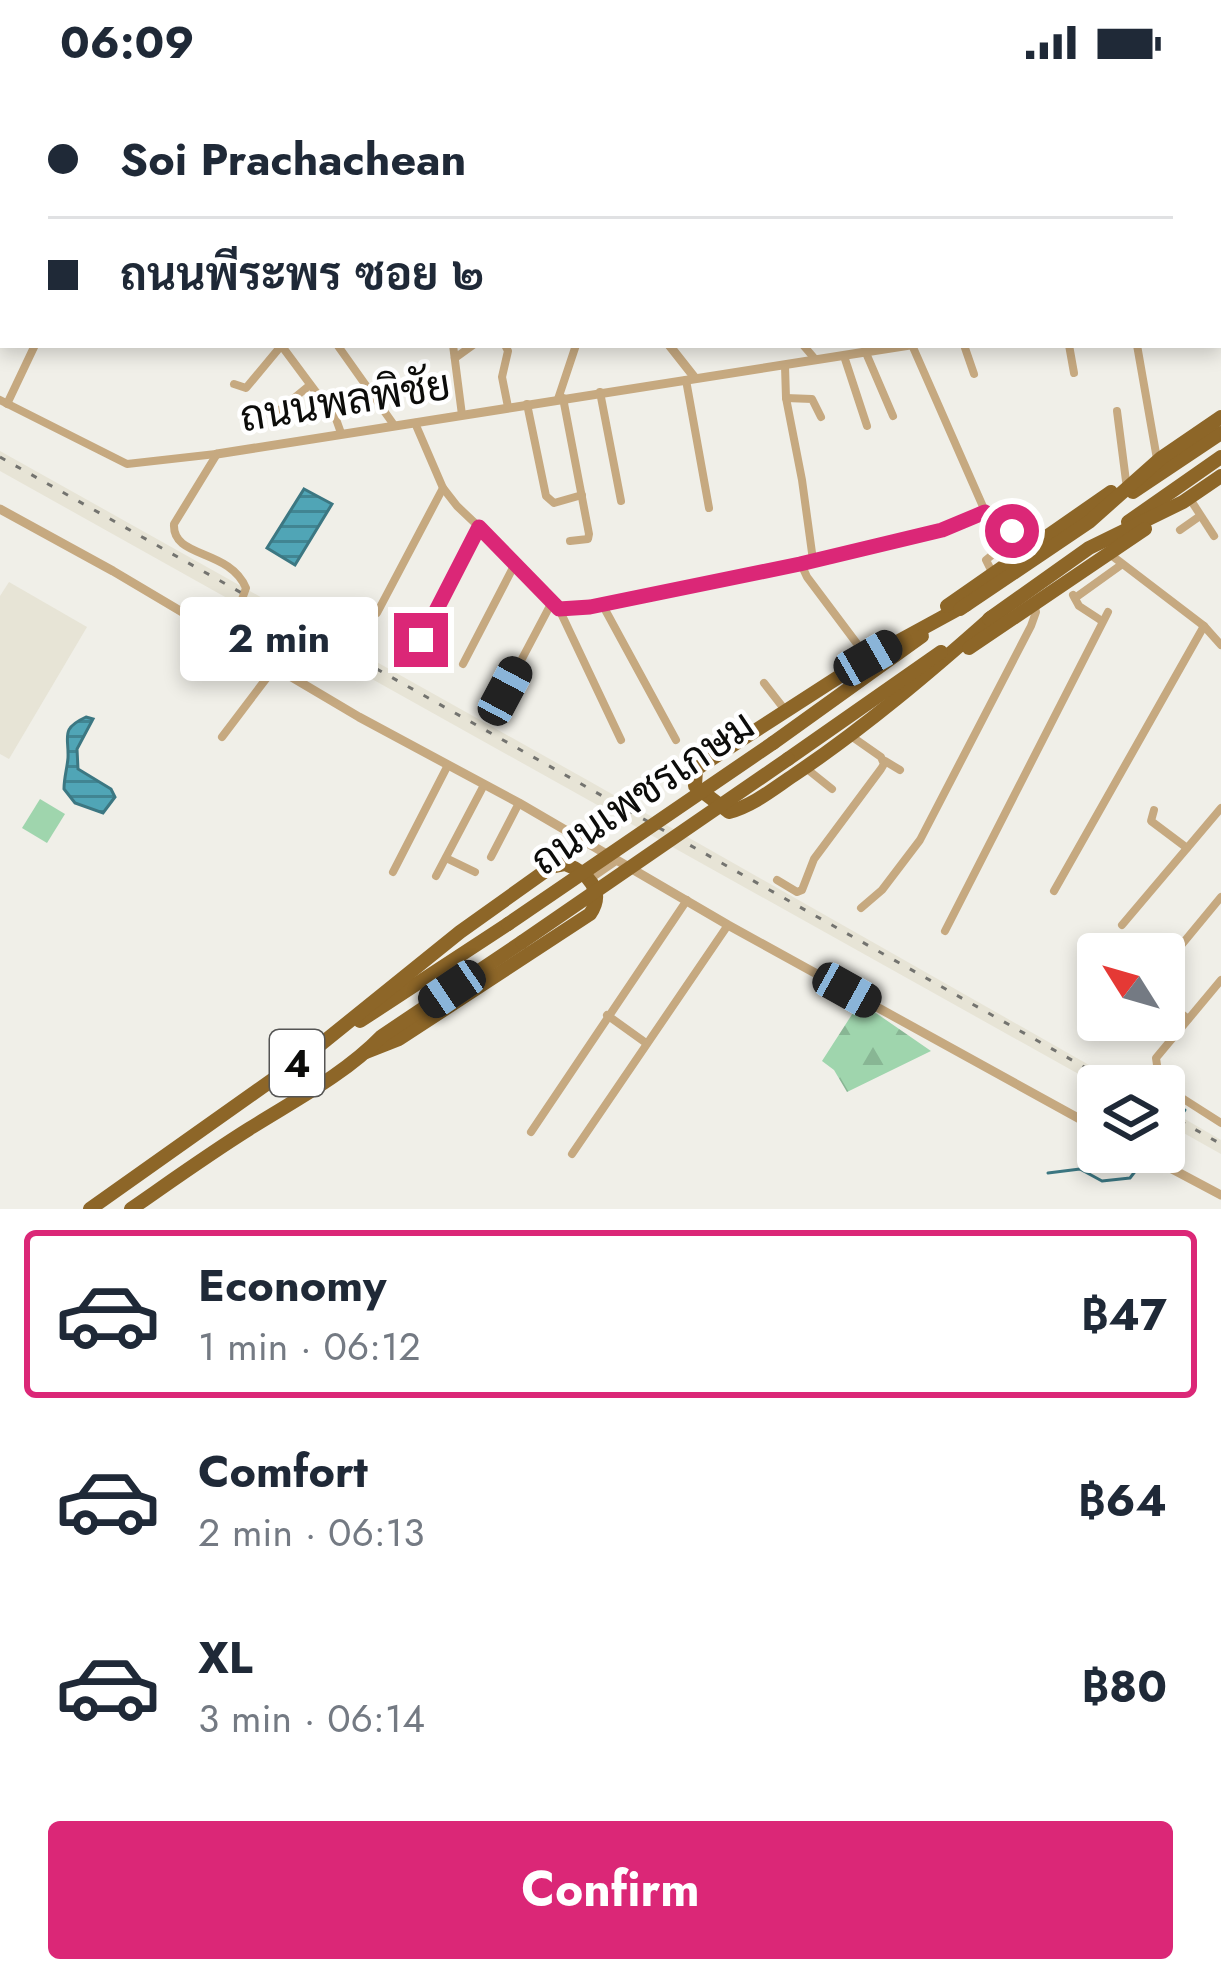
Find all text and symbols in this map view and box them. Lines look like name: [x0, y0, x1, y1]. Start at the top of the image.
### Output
text: 06:09: [60, 10, 194, 75]
text: Soi Prachachean: [120, 127, 466, 192]
text: ถนนพีระพร ซอย ๒: [120, 242, 484, 307]
street label: ถนนพลพิชัย: [235, 354, 455, 447]
route start: [985, 504, 1039, 558]
callout: 2 min: [181, 598, 379, 682]
text: 2 min: [228, 610, 330, 667]
route end: [394, 613, 448, 667]
car: [828, 624, 908, 692]
car: [472, 651, 538, 731]
street label: ถนนเพชรเกษม: [518, 695, 766, 890]
north arrow: [1077, 933, 1185, 1041]
map controls: [1077, 933, 1185, 1173]
car: [412, 954, 492, 1024]
car: [807, 957, 887, 1023]
road number: 4: [270, 1030, 324, 1096]
button: layers: [1077, 1065, 1185, 1173]
text: Economy: [198, 1253, 386, 1318]
icon: car: [54, 1260, 162, 1368]
text: ฿47: [1081, 1282, 1167, 1347]
text: 1 min · 06:12: [198, 1318, 421, 1375]
text: Comfort: [198, 1439, 368, 1504]
icon: car: [54, 1446, 162, 1554]
text: ฿64: [1078, 1468, 1167, 1533]
text: 2 min · 06:13: [198, 1504, 424, 1561]
text: XL: [198, 1625, 253, 1690]
icon: car: [54, 1632, 162, 1740]
text: ฿80: [1082, 1654, 1167, 1719]
text: 3 min · 06:14: [198, 1690, 425, 1747]
button: Confirm: [48, 1821, 1173, 1959]

